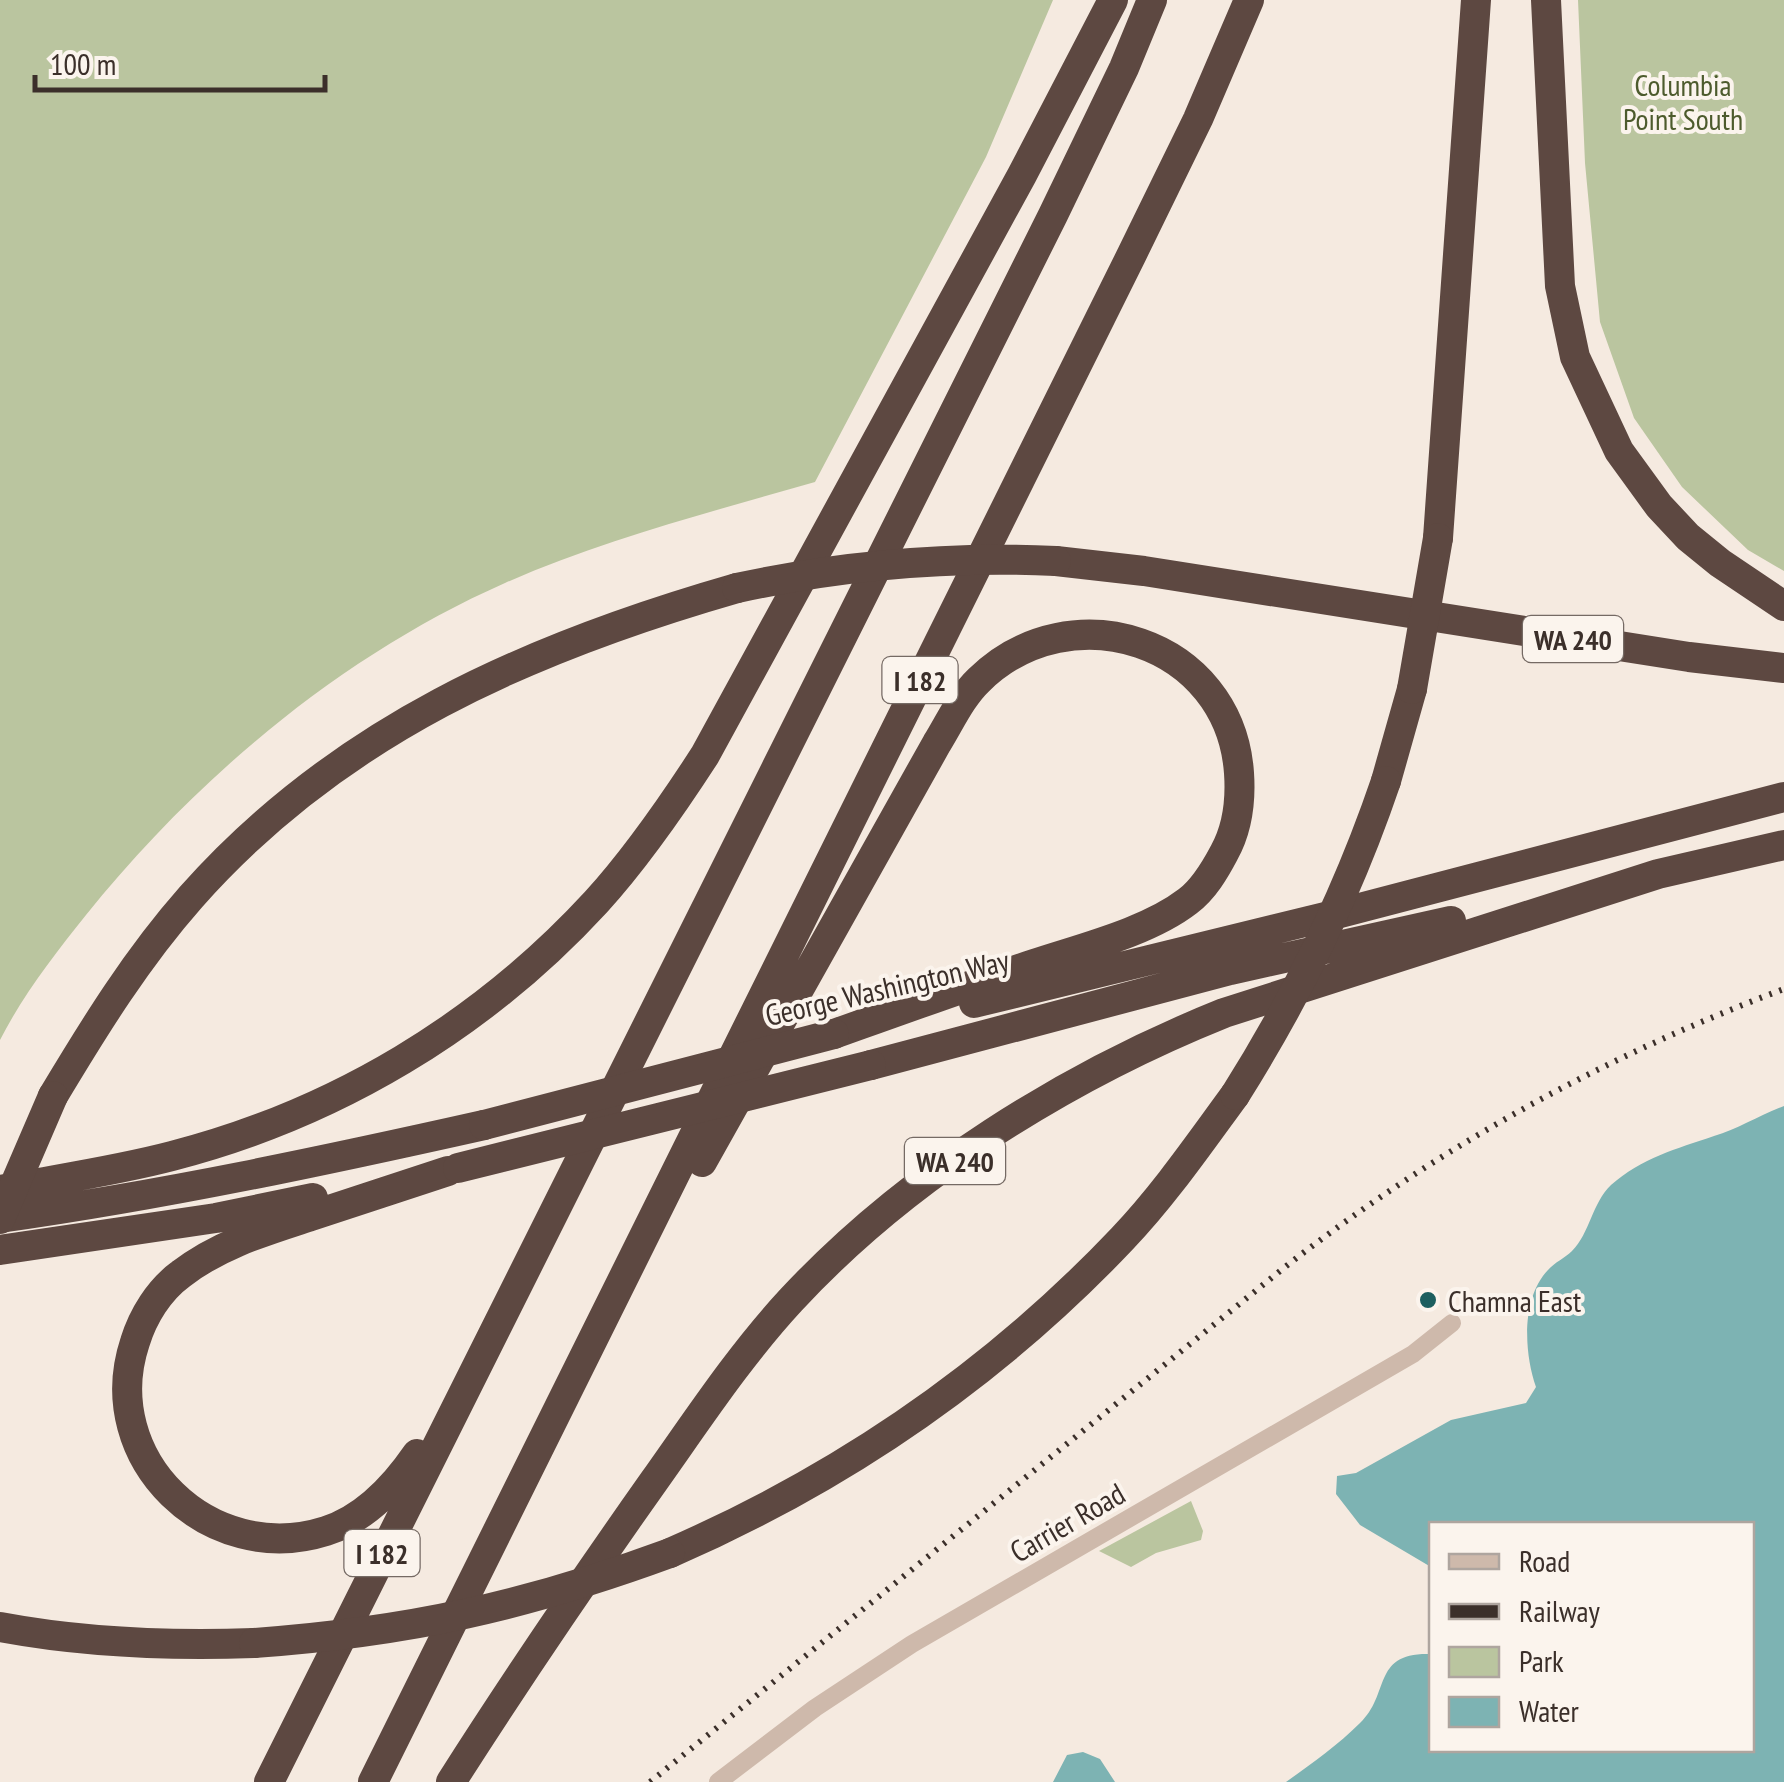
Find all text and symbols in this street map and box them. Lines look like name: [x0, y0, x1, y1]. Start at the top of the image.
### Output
scale bar: [35, 30, 325, 92]
text: 100 m: [50, 44, 116, 83]
park label: Columbia Point South: [1623, 65, 1743, 138]
road number: WA 240: [1523, 616, 1623, 662]
road number: I 182: [882, 657, 958, 703]
street label: George Washington Way: [761, 940, 1013, 1034]
road number: WA 240: [905, 1138, 1005, 1184]
place label: Chamna East: [1448, 1281, 1582, 1320]
marker: Chamna East: [1417, 1289, 1439, 1311]
street label: Carrier Road: [1002, 1473, 1132, 1571]
legend: [1429, 1522, 1754, 1752]
road number: I 182: [344, 1530, 420, 1576]
text: Road: [1519, 1541, 1570, 1580]
text: Railway: [1519, 1591, 1601, 1630]
text: Park: [1519, 1641, 1564, 1680]
text: Water: [1519, 1691, 1580, 1730]

